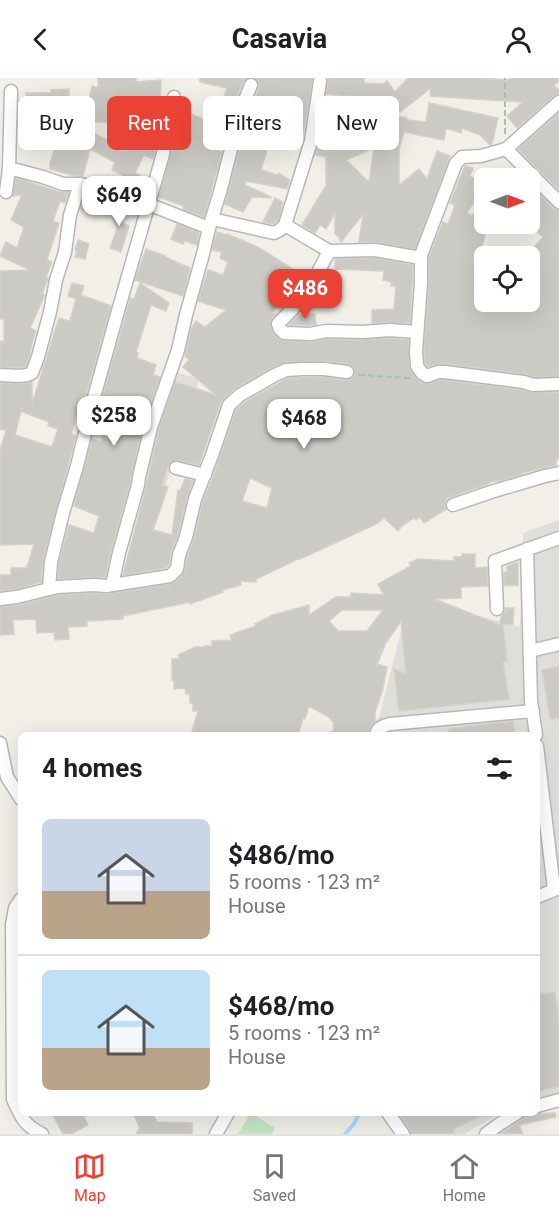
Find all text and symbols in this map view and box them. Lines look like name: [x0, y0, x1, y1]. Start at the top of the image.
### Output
icon: back: [24, 23, 57, 56]
text: Casavia: [232, 23, 327, 55]
icon: person: [502, 23, 535, 56]
chip: Buy: [18, 96, 95, 150]
chip: Rent: [107, 96, 191, 150]
chip: Filters: [203, 96, 303, 150]
chip: New: [315, 96, 399, 150]
north arrow: [474, 168, 540, 234]
map controls: [474, 168, 540, 312]
pin: $649: [83, 176, 155, 227]
text: $649: [96, 183, 142, 207]
button: locate: [474, 246, 540, 312]
pin: $486: [269, 269, 341, 320]
text: $486: [282, 276, 328, 300]
pin: $258: [78, 396, 150, 447]
pin: $468: [268, 399, 340, 450]
text: $258: [91, 403, 137, 427]
text: $468: [281, 406, 327, 430]
icon: filters: [483, 752, 516, 785]
text: 4 homes: [42, 753, 143, 783]
text: $486/mo: [228, 840, 335, 870]
icon: home: [90, 843, 162, 915]
text: 5 rooms · 123 m²: [228, 870, 380, 894]
text: House: [228, 894, 286, 918]
text: $468/mo: [228, 991, 335, 1021]
icon: home: [90, 994, 162, 1066]
text: 5 rooms · 123 m²: [228, 1021, 380, 1045]
text: House: [228, 1045, 286, 1069]
tab: Map: [73, 1150, 106, 1205]
tab: Saved: [253, 1150, 296, 1205]
tab: Home: [443, 1150, 486, 1205]

